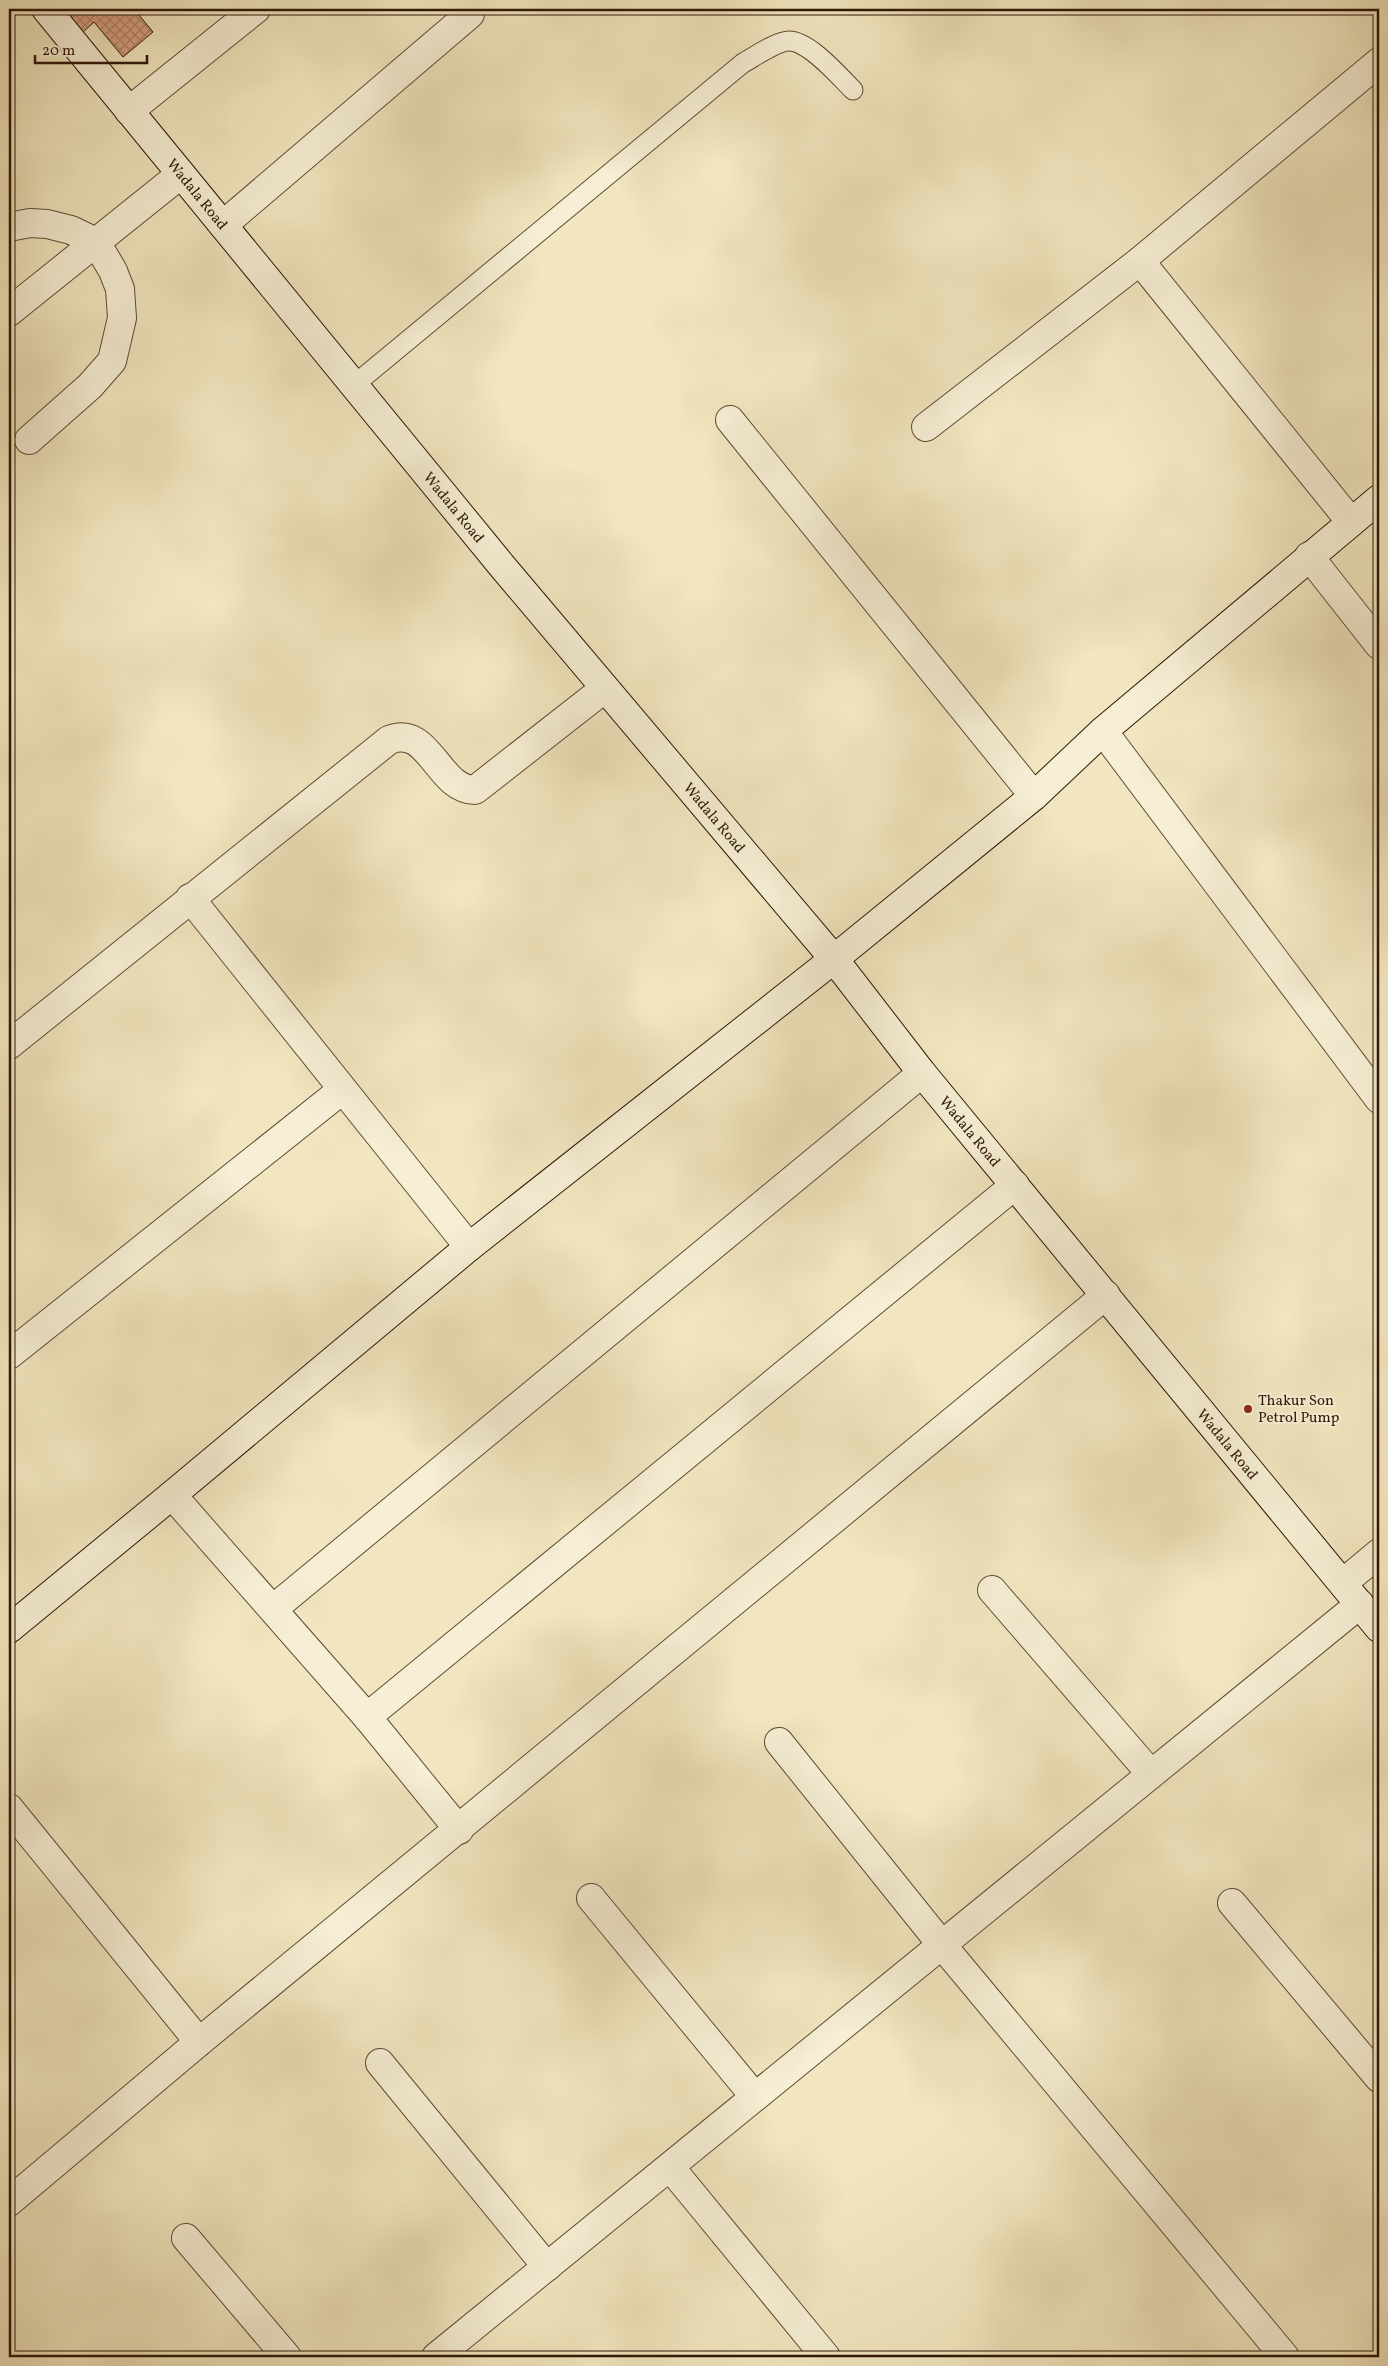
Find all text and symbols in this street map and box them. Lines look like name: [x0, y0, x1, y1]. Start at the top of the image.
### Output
scale bar: [35, 32, 148, 64]
text: 20 m: [42, 41, 75, 62]
street label: Wadala Road: [161, 155, 232, 235]
street label: Wadala Road: [417, 468, 488, 548]
street label: Wadala Road: [677, 779, 749, 858]
street label: Wadala Road: [933, 1092, 1004, 1172]
place label: Thakur Son Petrol Pump: [1258, 1391, 1339, 1429]
marker: Thakur Son Petrol Pump: [1242, 1403, 1254, 1415]
street label: Wadala Road: [1191, 1405, 1262, 1485]

